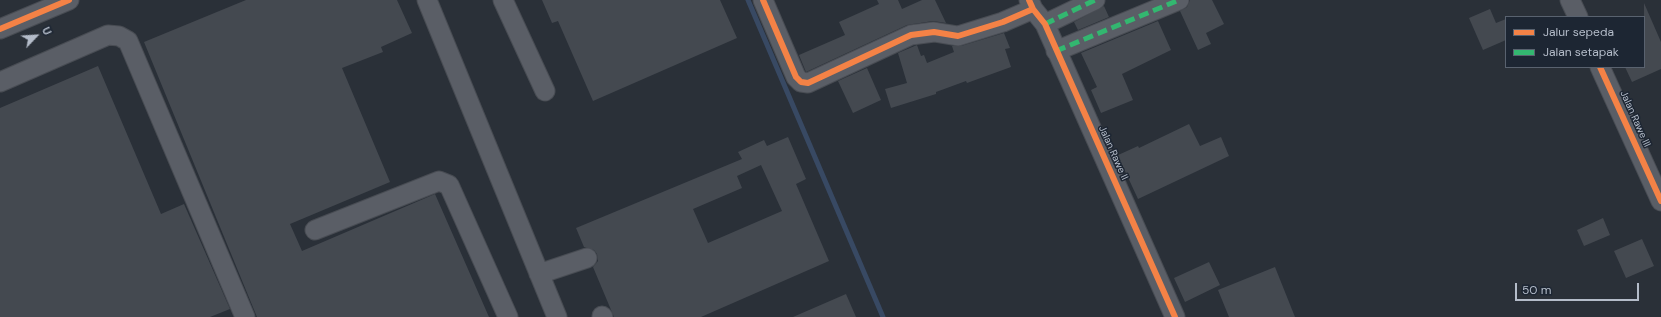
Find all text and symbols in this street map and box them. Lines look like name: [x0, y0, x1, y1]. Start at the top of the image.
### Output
north arrow: [16, 16, 56, 56]
legend: [1505, 16, 1645, 68]
text: Jalur sepeda: [1543, 24, 1614, 40]
text: U: [39, 25, 55, 37]
text: Jalan setapak: [1543, 44, 1619, 60]
street label: Jalan Rawe III: [1617, 89, 1653, 149]
street label: Jalan Rawe II: [1096, 124, 1130, 182]
scale bar: [1517, 275, 1641, 301]
text: 50 m: [1522, 282, 1551, 298]

